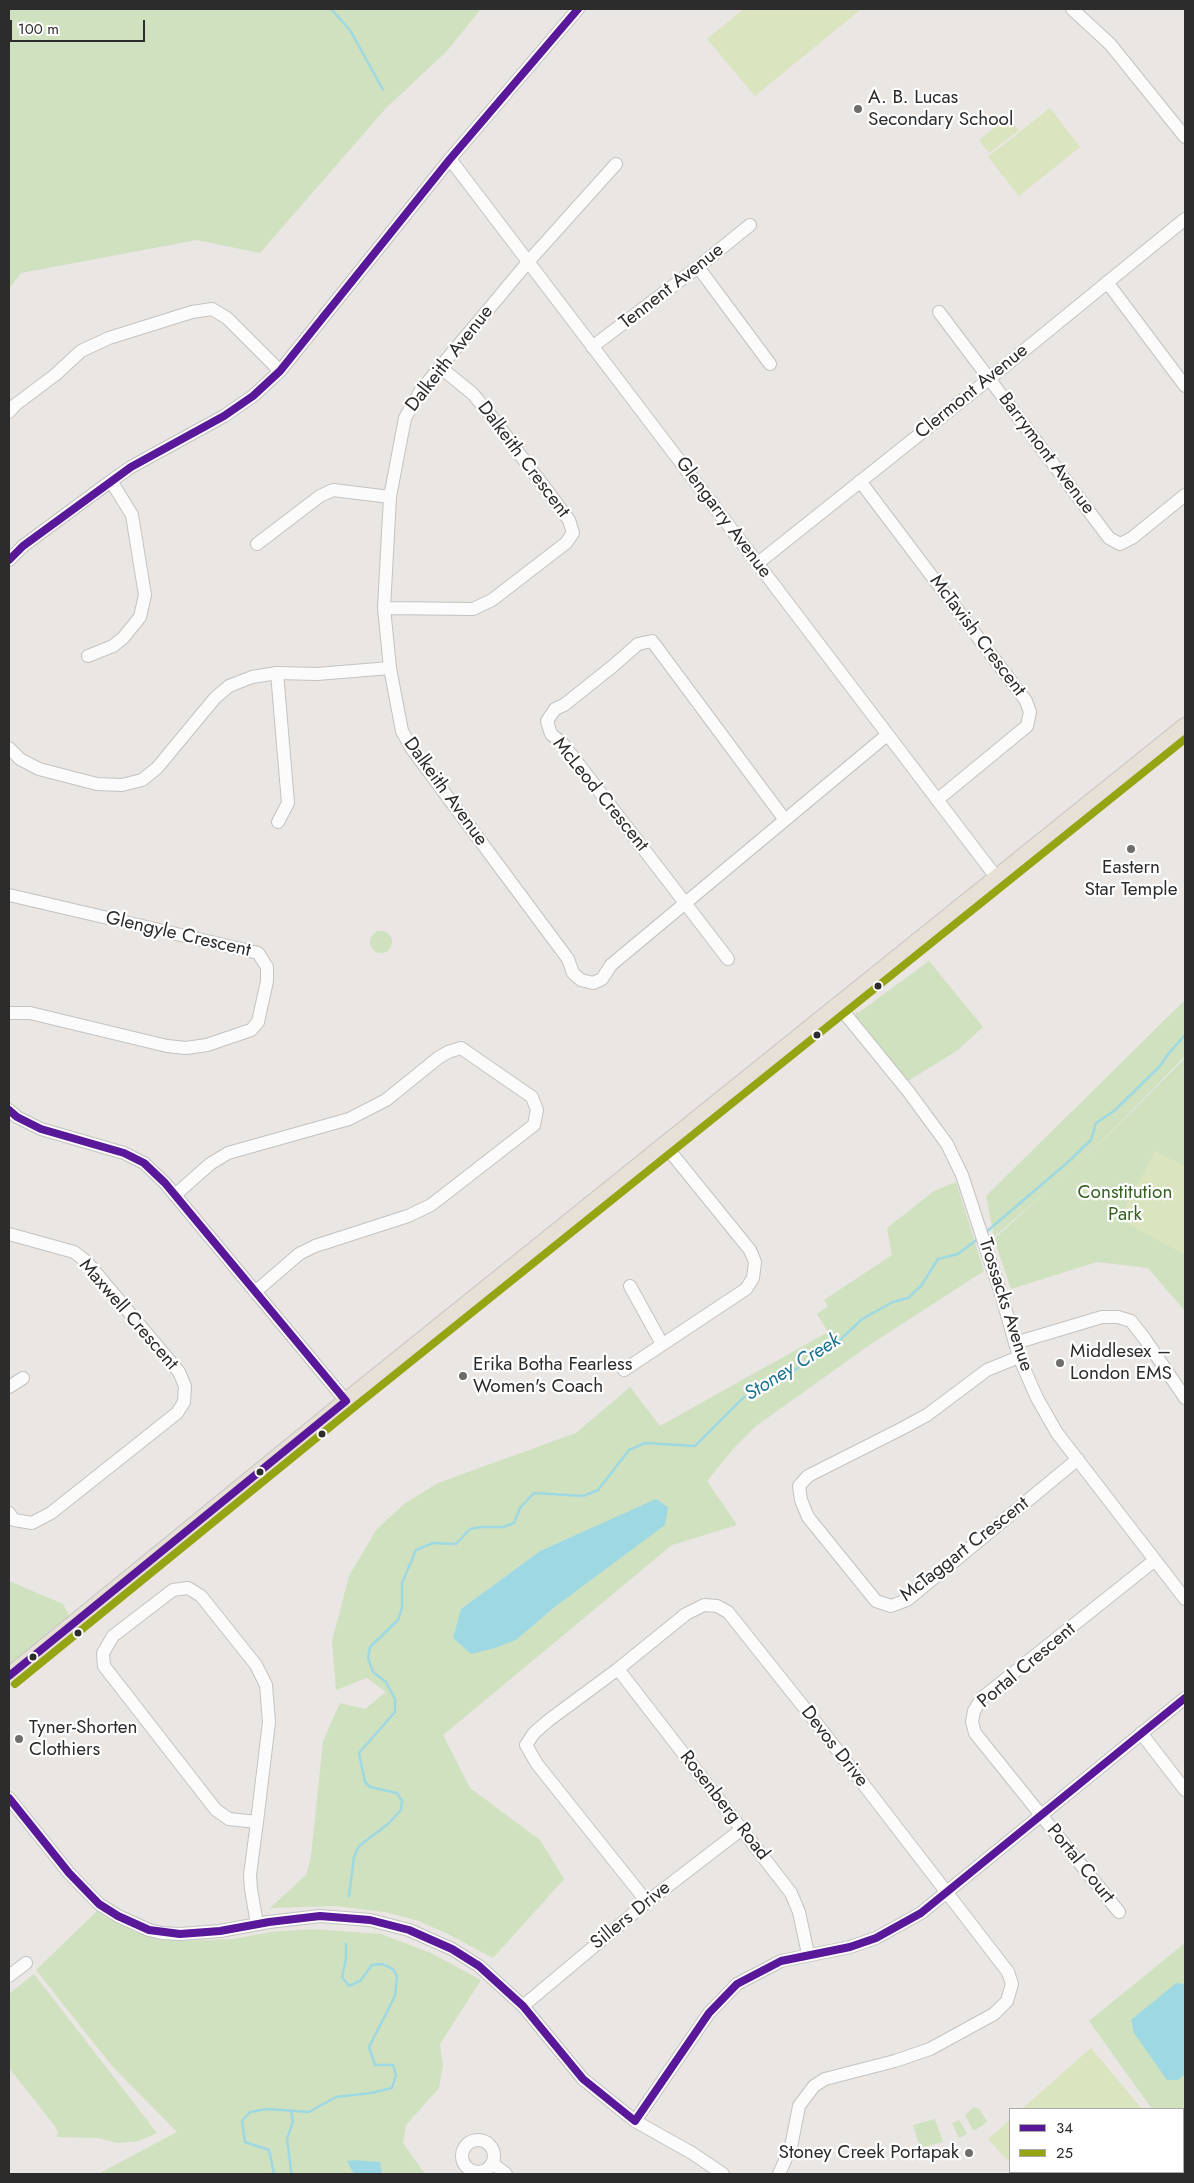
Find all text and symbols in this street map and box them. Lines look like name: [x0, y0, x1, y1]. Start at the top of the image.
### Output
scale bar: [12, 10, 148, 42]
text: 100 m: [18, 18, 59, 40]
place label: A. B. Lucas Secondary School: [868, 87, 1013, 131]
marker: A. B. Lucas Secondary School: [852, 103, 864, 115]
street label: Tennent Avenue: [615, 239, 729, 335]
street label: Dalkeith Avenue: [401, 301, 499, 417]
street label: Clermont Avenue: [911, 340, 1033, 444]
street label: Barrymont Avenue: [993, 389, 1099, 519]
street label: Dalkeith Crescent: [472, 397, 574, 523]
street label: Glengarry Avenue: [670, 453, 776, 583]
street label: McTavish Crescent: [924, 571, 1030, 701]
street label: Dalkeith Avenue: [398, 733, 492, 851]
street label: McLeod Crescent: [547, 734, 653, 856]
marker: Eastern Star Temple: [1125, 843, 1137, 855]
place label: Eastern Star Temple: [1085, 857, 1177, 901]
street label: Glengyle Crescent: [103, 907, 253, 963]
unlabelled marker: [873, 981, 883, 991]
unlabelled marker: [812, 1030, 822, 1040]
park label: Constitution Park: [1078, 1182, 1172, 1226]
street label: Trossacks Avenue: [973, 1236, 1037, 1374]
street label: Maxwell Crescent: [74, 1255, 182, 1375]
water label: Stoney Creek: [741, 1329, 845, 1407]
place label: Middlesex – London EMS: [1070, 1341, 1172, 1385]
place label: Erika Botha Fearless Women's Coach: [473, 1354, 632, 1398]
marker: Middlesex – London EMS: [1054, 1357, 1066, 1369]
marker: Erika Botha Fearless Women's Coach: [457, 1370, 469, 1382]
unlabelled marker: [317, 1429, 327, 1439]
unlabelled marker: [255, 1467, 265, 1477]
street label: McTaggart Crescent: [896, 1493, 1034, 1607]
street label: Portal Crescent: [973, 1619, 1081, 1713]
unlabelled marker: [73, 1628, 83, 1638]
unlabelled marker: [28, 1652, 38, 1662]
street label: Devos Drive: [795, 1702, 873, 1792]
place label: Tyner-Shorten Clothiers: [29, 1717, 137, 1761]
marker: Tyner-Shorten Clothiers: [13, 1733, 25, 1745]
street label: Rosenberg Road: [674, 1747, 774, 1865]
street label: Portal Court: [1041, 1820, 1119, 1908]
street label: Sillers Drive: [587, 1877, 675, 1955]
legend: [1009, 2108, 1184, 2173]
text: 34: [1056, 2117, 1073, 2139]
place label: Stoney Creek Portapak: [778, 2142, 959, 2164]
text: 25: [1056, 2142, 1073, 2164]
marker: Stoney Creek Portapak: [963, 2147, 975, 2159]

